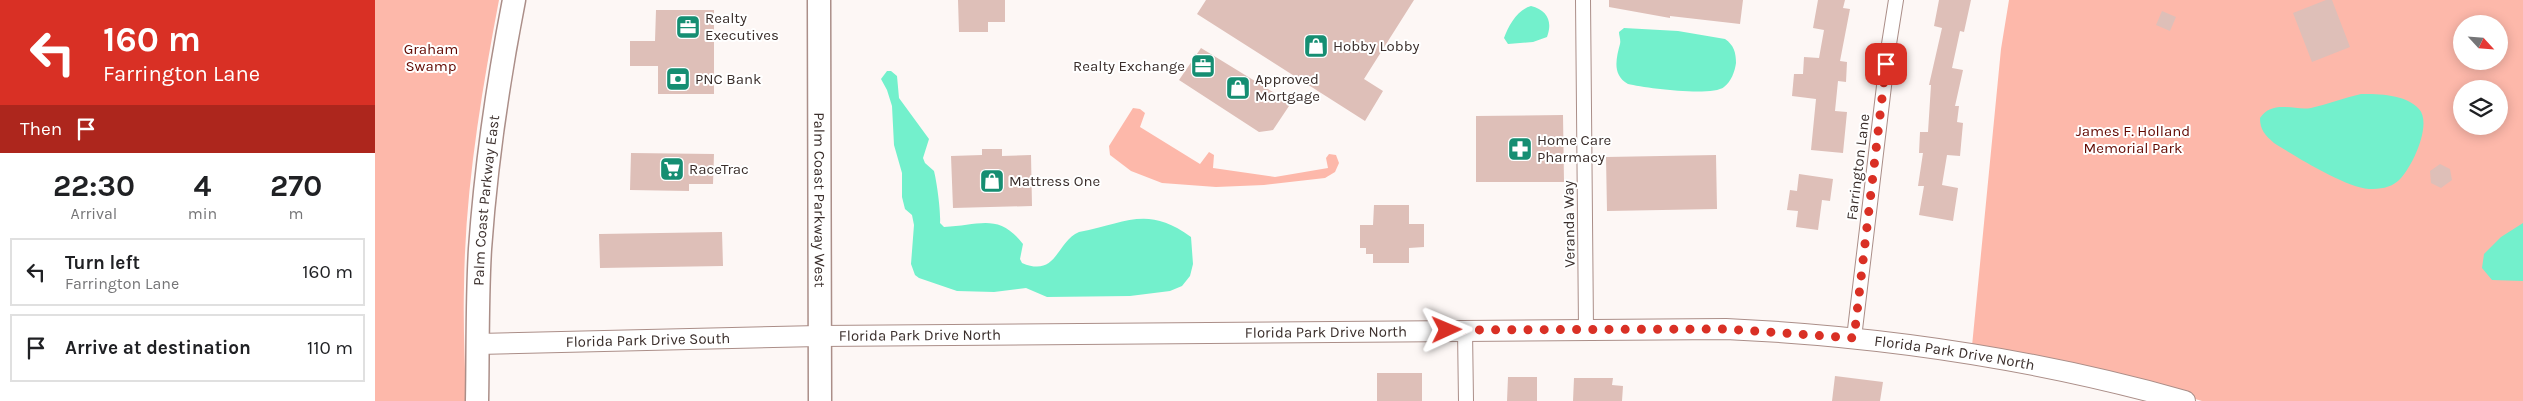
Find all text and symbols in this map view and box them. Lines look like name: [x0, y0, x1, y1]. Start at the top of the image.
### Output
place label: Realty Executives: [705, 9, 779, 44]
office icon: Realty Executives: [675, 14, 701, 40]
north arrow: [2453, 15, 2507, 70]
map controls: [2453, 15, 2508, 135]
text: 160 m: [103, 19, 201, 60]
icon: left: [20, 20, 85, 85]
shop icon: Hobby Lobby: [1303, 33, 1329, 59]
place label: Hobby Lobby: [1333, 37, 1420, 55]
park label: Graham Swamp: [404, 40, 458, 75]
pin: [1865, 43, 1907, 85]
icon: arrive: [1872, 50, 1900, 78]
office icon: Realty Exchange: [1190, 53, 1216, 79]
place label: Realty Exchange: [1073, 57, 1185, 75]
text: Farrington Lane: [103, 61, 260, 87]
bank icon: PNC Bank: [665, 66, 691, 92]
place label: PNC Bank: [695, 70, 761, 88]
place label: Approved Mortgage: [1255, 70, 1320, 105]
shop icon: Approved Mortgage: [1225, 75, 1251, 101]
button: layers: [2453, 80, 2508, 135]
street label: Palm Coast Parkway West: [810, 112, 829, 288]
street label: Palm Coast Parkway East: [469, 113, 503, 286]
street label: Farrington Lane: [1843, 113, 1873, 221]
icon: arrive: [72, 115, 100, 143]
text: Then: [20, 118, 62, 140]
park label: James F. Holland Memorial Park: [2076, 122, 2190, 157]
place label: Home Care Pharmacy: [1537, 131, 1611, 166]
pharmacy icon: Home Care Pharmacy: [1507, 136, 1533, 162]
supermarket icon: RaceTrac: [659, 156, 685, 182]
place label: RaceTrac: [689, 160, 749, 178]
text: 22:30: [53, 168, 135, 204]
text: 4: [194, 168, 211, 204]
text: 270: [270, 168, 322, 204]
shop icon: Mattress One: [979, 168, 1005, 194]
place label: Mattress One: [1009, 172, 1100, 190]
street label: Veranda Way: [1559, 180, 1579, 268]
text: Arrival: [70, 204, 117, 223]
text: min: [188, 204, 217, 223]
text: m: [289, 204, 304, 223]
text: Turn left: [65, 252, 140, 274]
icon: left: [22, 258, 50, 286]
text: 160 m: [302, 261, 353, 283]
text: Farrington Lane: [65, 274, 179, 293]
position arrow: [1420, 303, 1472, 355]
street label: Florida Park Drive North: [1245, 322, 1407, 342]
street label: Florida Park Drive North: [839, 326, 1001, 345]
street label: Florida Park Drive South: [565, 329, 730, 351]
street label: Florida Park Drive North: [1873, 332, 2036, 374]
icon: arrive: [22, 334, 50, 362]
text: Arrive at destination: [65, 337, 251, 359]
text: 110 m: [307, 337, 353, 359]

